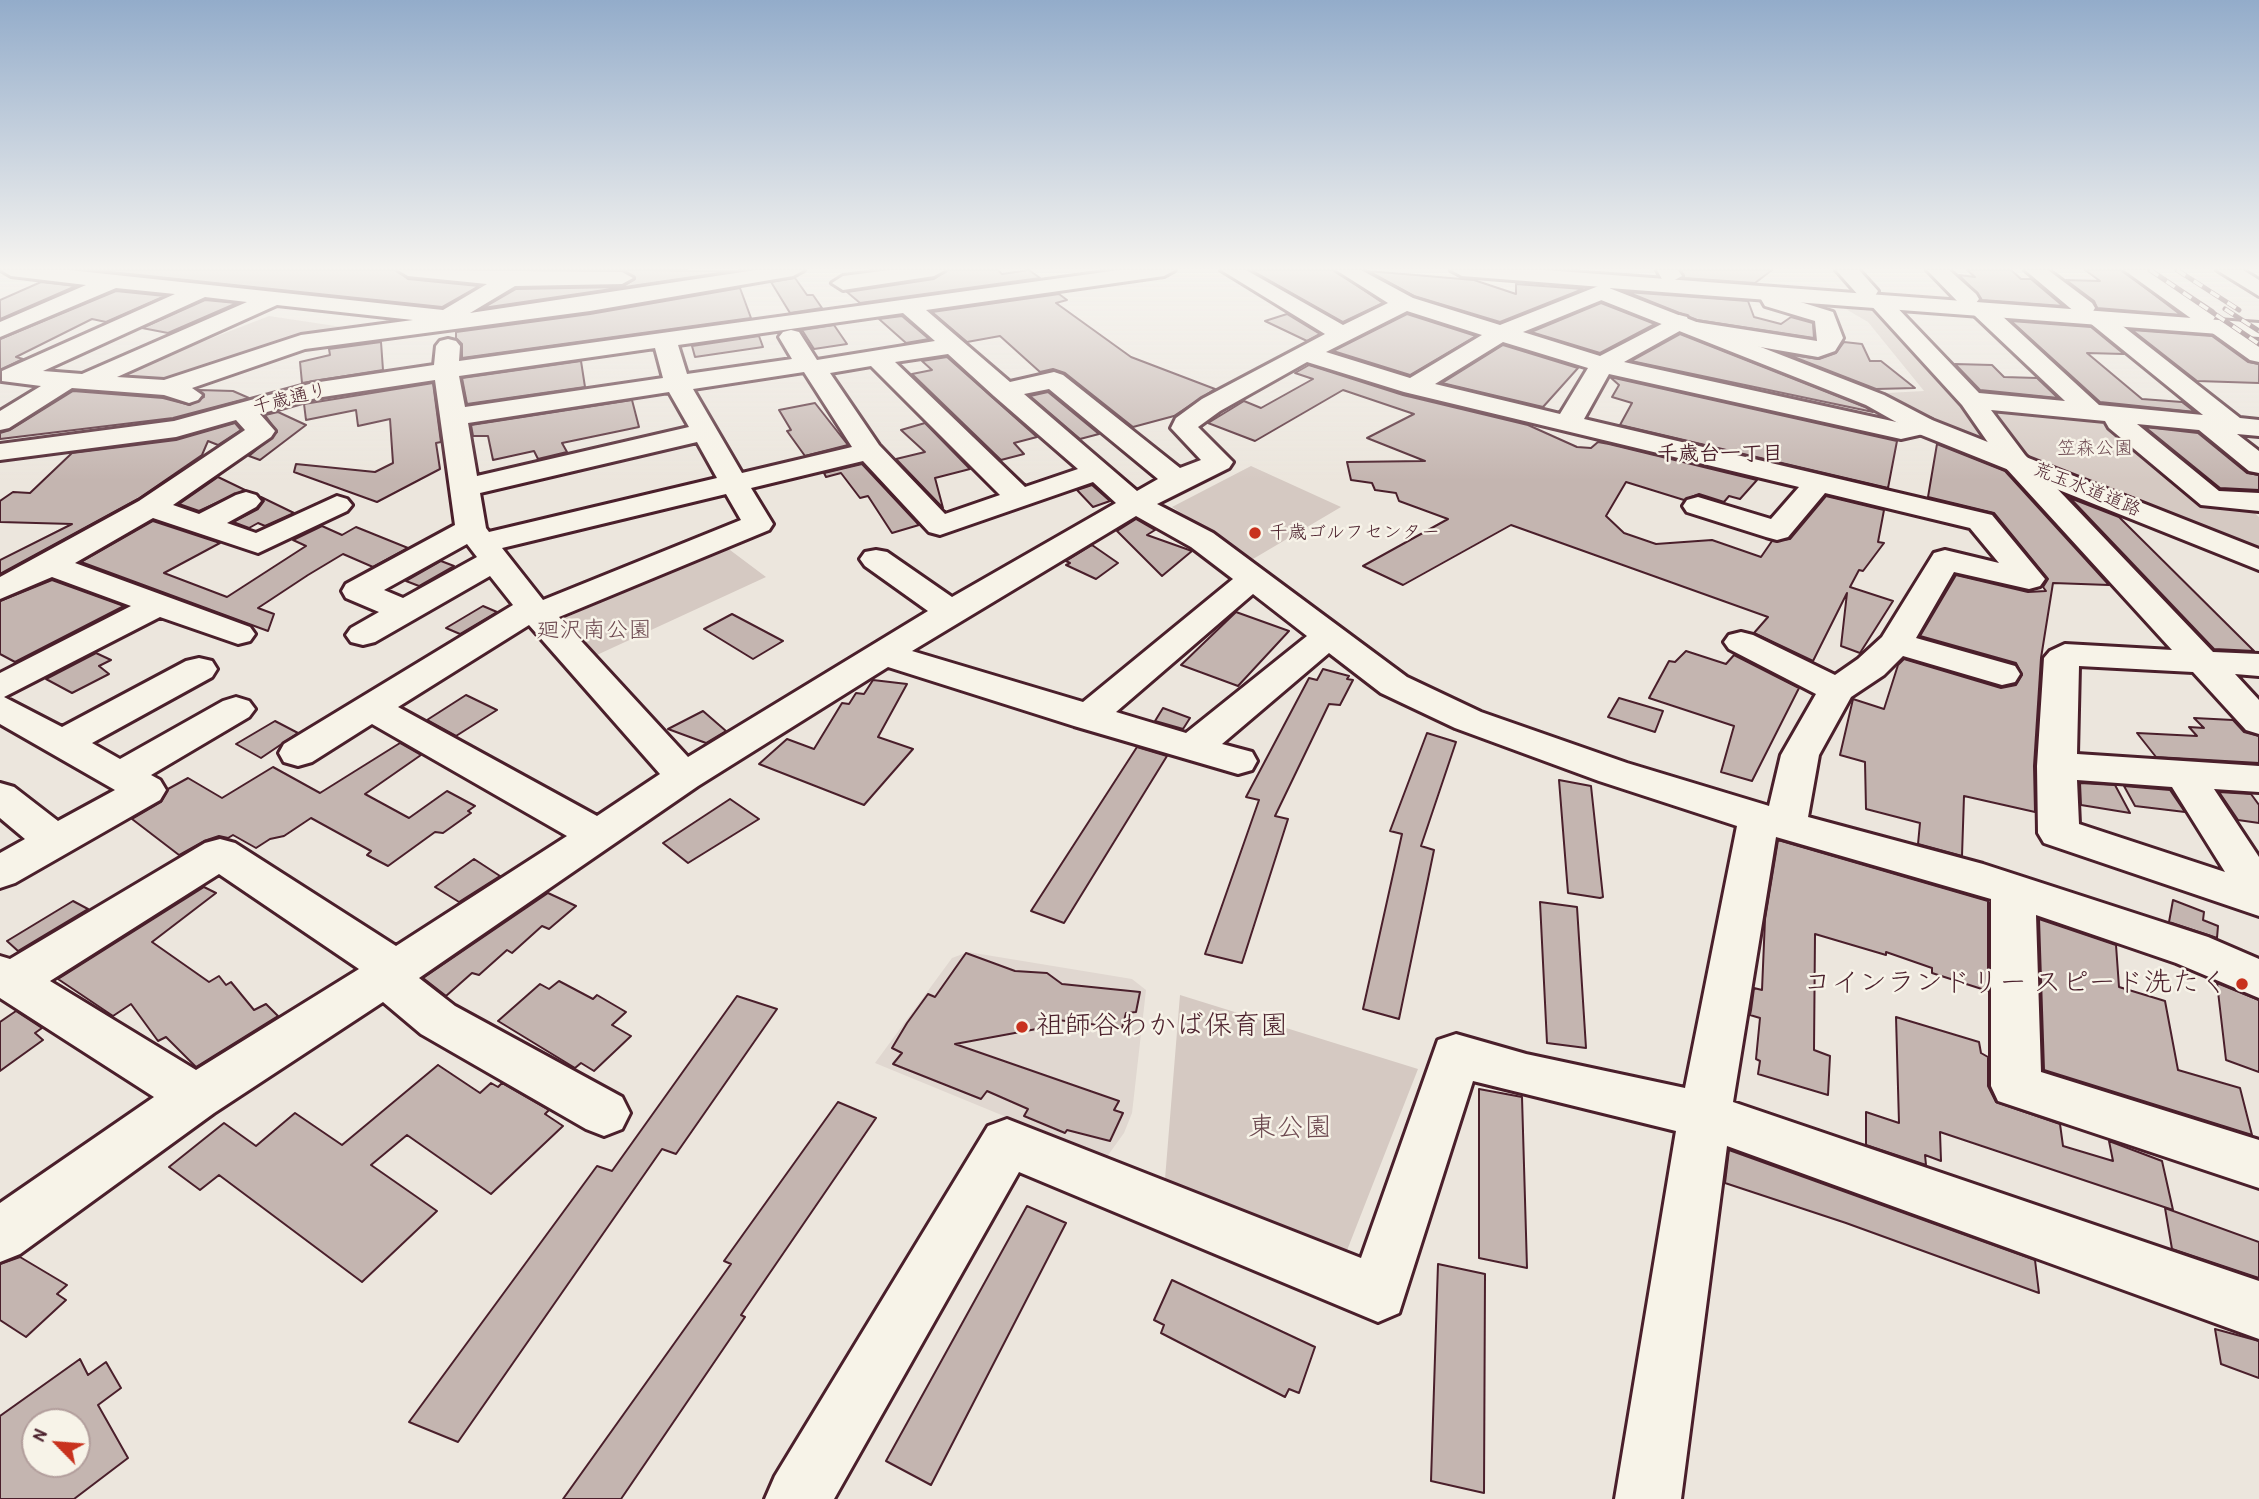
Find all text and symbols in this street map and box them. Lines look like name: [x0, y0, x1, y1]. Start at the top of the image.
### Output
street label: 千歳通り: [250, 379, 330, 419]
park label: 笠森公園: [2057, 438, 2133, 460]
district label: 千歳台一丁目: [1657, 441, 1783, 467]
street label: 荒玉水道道路: [2030, 458, 2144, 522]
place label: 千歳ゴルフセンター: [1269, 522, 1440, 544]
marker: 千歳ゴルフセンター: [1247, 525, 1263, 541]
park label: 廻沢南公園: [537, 617, 651, 645]
place label: コインランドリー スピード洗たく: [1803, 967, 2228, 1001]
marker: コインランドリー スピード洗たく: [2234, 976, 2250, 992]
place label: 祖師谷わかば保育園: [1036, 1010, 1288, 1044]
marker: 祖師谷わかば保育園: [1014, 1019, 1030, 1035]
park label: 東公園: [1248, 1112, 1332, 1146]
north arrow: [21, 1408, 91, 1478]
text: N: [25, 1425, 53, 1445]

